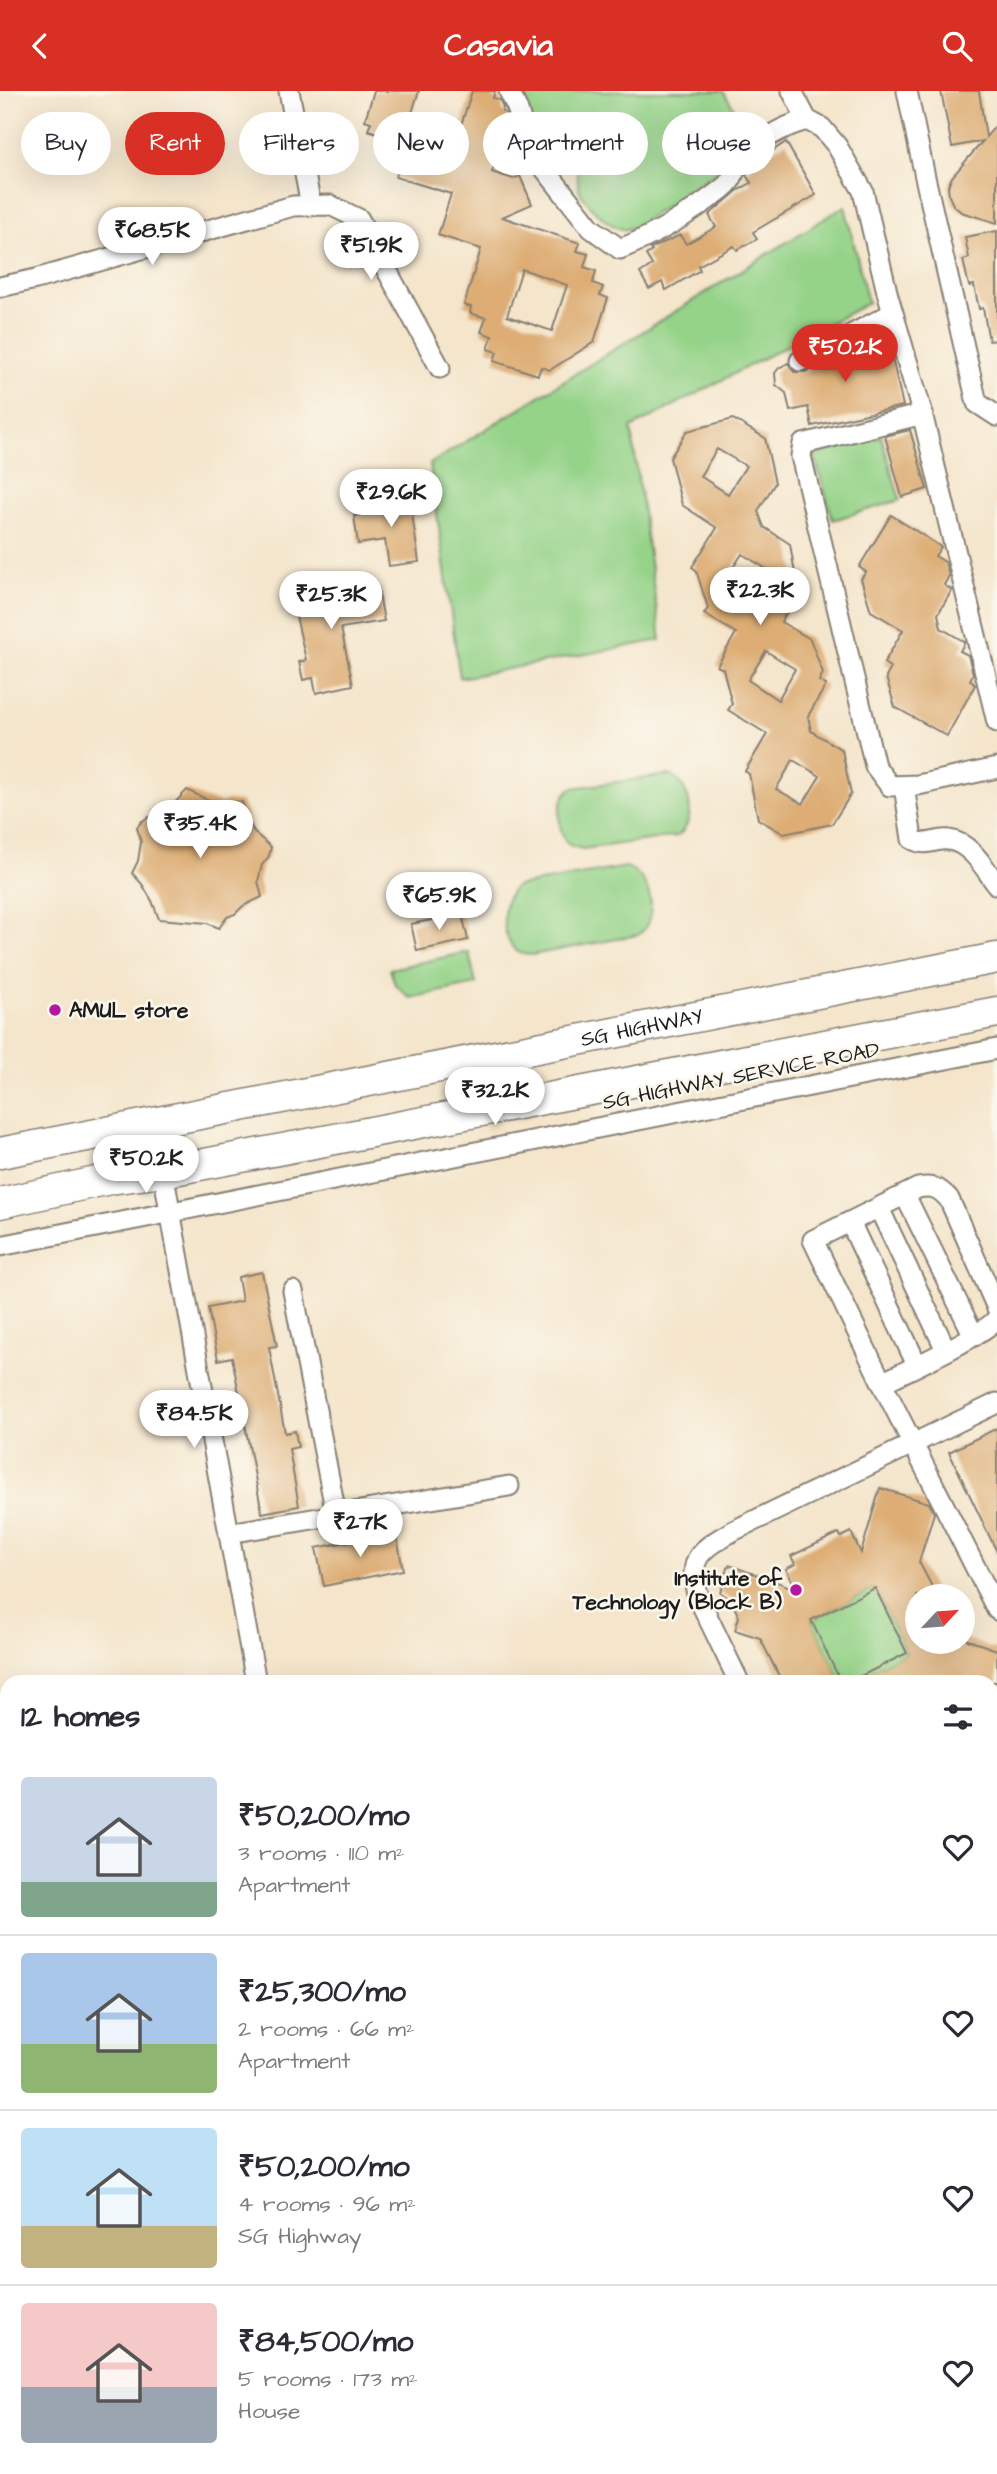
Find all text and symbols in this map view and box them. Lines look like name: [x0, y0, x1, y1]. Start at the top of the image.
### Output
text: Casavia: [444, 23, 553, 68]
icon: back: [21, 27, 59, 65]
icon: search: [938, 27, 976, 65]
chip: Buy: [21, 112, 111, 175]
chip: Rent: [125, 112, 225, 175]
chip: Filters: [239, 112, 359, 175]
chip: New: [373, 112, 469, 175]
chip: Apartment: [483, 112, 648, 175]
chip: House: [662, 112, 775, 175]
pin: ₹68.5K: [95, 207, 209, 267]
text: ₹68.5K: [114, 214, 190, 246]
pin: ₹51.9K: [314, 223, 428, 282]
text: ₹51.9K: [340, 229, 402, 261]
pin: ₹50.2K: [788, 324, 902, 384]
text: ₹50.2K: [808, 331, 882, 363]
pin: ₹29.6K: [334, 469, 448, 529]
text: ₹29.6K: [356, 476, 427, 508]
pin: ₹22.3K: [703, 567, 817, 627]
pin: ₹25.3K: [274, 571, 388, 631]
text: ₹22.3K: [726, 574, 794, 606]
text: ₹25.3K: [295, 578, 367, 610]
pin: ₹35.4K: [143, 801, 257, 860]
text: ₹35.4K: [163, 807, 237, 839]
pin: ₹65.9K: [382, 873, 496, 932]
text: ₹65.9K: [402, 879, 476, 911]
place label: AMUL store: [69, 996, 189, 1025]
street label: SG HIGHWAY: [578, 1001, 705, 1054]
marker: AMUL store: [47, 1002, 63, 1018]
street label: SG HIGHWAY SERVICE ROAD: [600, 1035, 882, 1117]
pin: ₹32.2K: [438, 1067, 552, 1127]
text: ₹32.2K: [461, 1074, 529, 1106]
pin: ₹50.2K: [89, 1135, 203, 1195]
text: ₹50.2K: [109, 1142, 183, 1174]
pin: ₹84.5K: [137, 1391, 251, 1450]
text: ₹84.5K: [155, 1397, 233, 1429]
pin: ₹27K: [319, 1499, 401, 1559]
text: ₹27K: [333, 1506, 387, 1538]
place label: Institute of Technology (Block B): [571, 1564, 783, 1620]
marker: Institute of Technology (Block B): [788, 1582, 804, 1598]
north arrow: [905, 1584, 975, 1654]
map controls: [905, 1584, 975, 1654]
text: 12 homes: [21, 1696, 140, 1738]
icon: filters: [939, 1698, 977, 1736]
text: ₹50,200/mo: [238, 1795, 410, 1837]
icon: home: [77, 1805, 161, 1889]
icon: heart: [939, 1828, 977, 1866]
text: 3 rooms · 110 m²: [238, 1837, 405, 1869]
text: Apartment: [238, 1869, 350, 1901]
text: ₹25,300/mo: [238, 1971, 406, 2013]
icon: home: [77, 1981, 161, 2065]
icon: heart: [939, 2004, 977, 2042]
text: 2 rooms · 66 m²: [238, 2013, 415, 2045]
text: Apartment: [238, 2045, 350, 2077]
text: ₹50,200/mo: [238, 2146, 410, 2188]
icon: home: [77, 2156, 161, 2240]
icon: heart: [939, 2179, 977, 2217]
text: 4 rooms · 96 m²: [238, 2188, 416, 2220]
text: SG Highway: [238, 2220, 362, 2252]
text: ₹84,500/mo: [238, 2321, 413, 2363]
icon: home: [77, 2331, 161, 2415]
icon: heart: [939, 2354, 977, 2392]
text: 5 rooms · 173 m²: [238, 2363, 418, 2395]
text: House: [238, 2395, 301, 2427]

